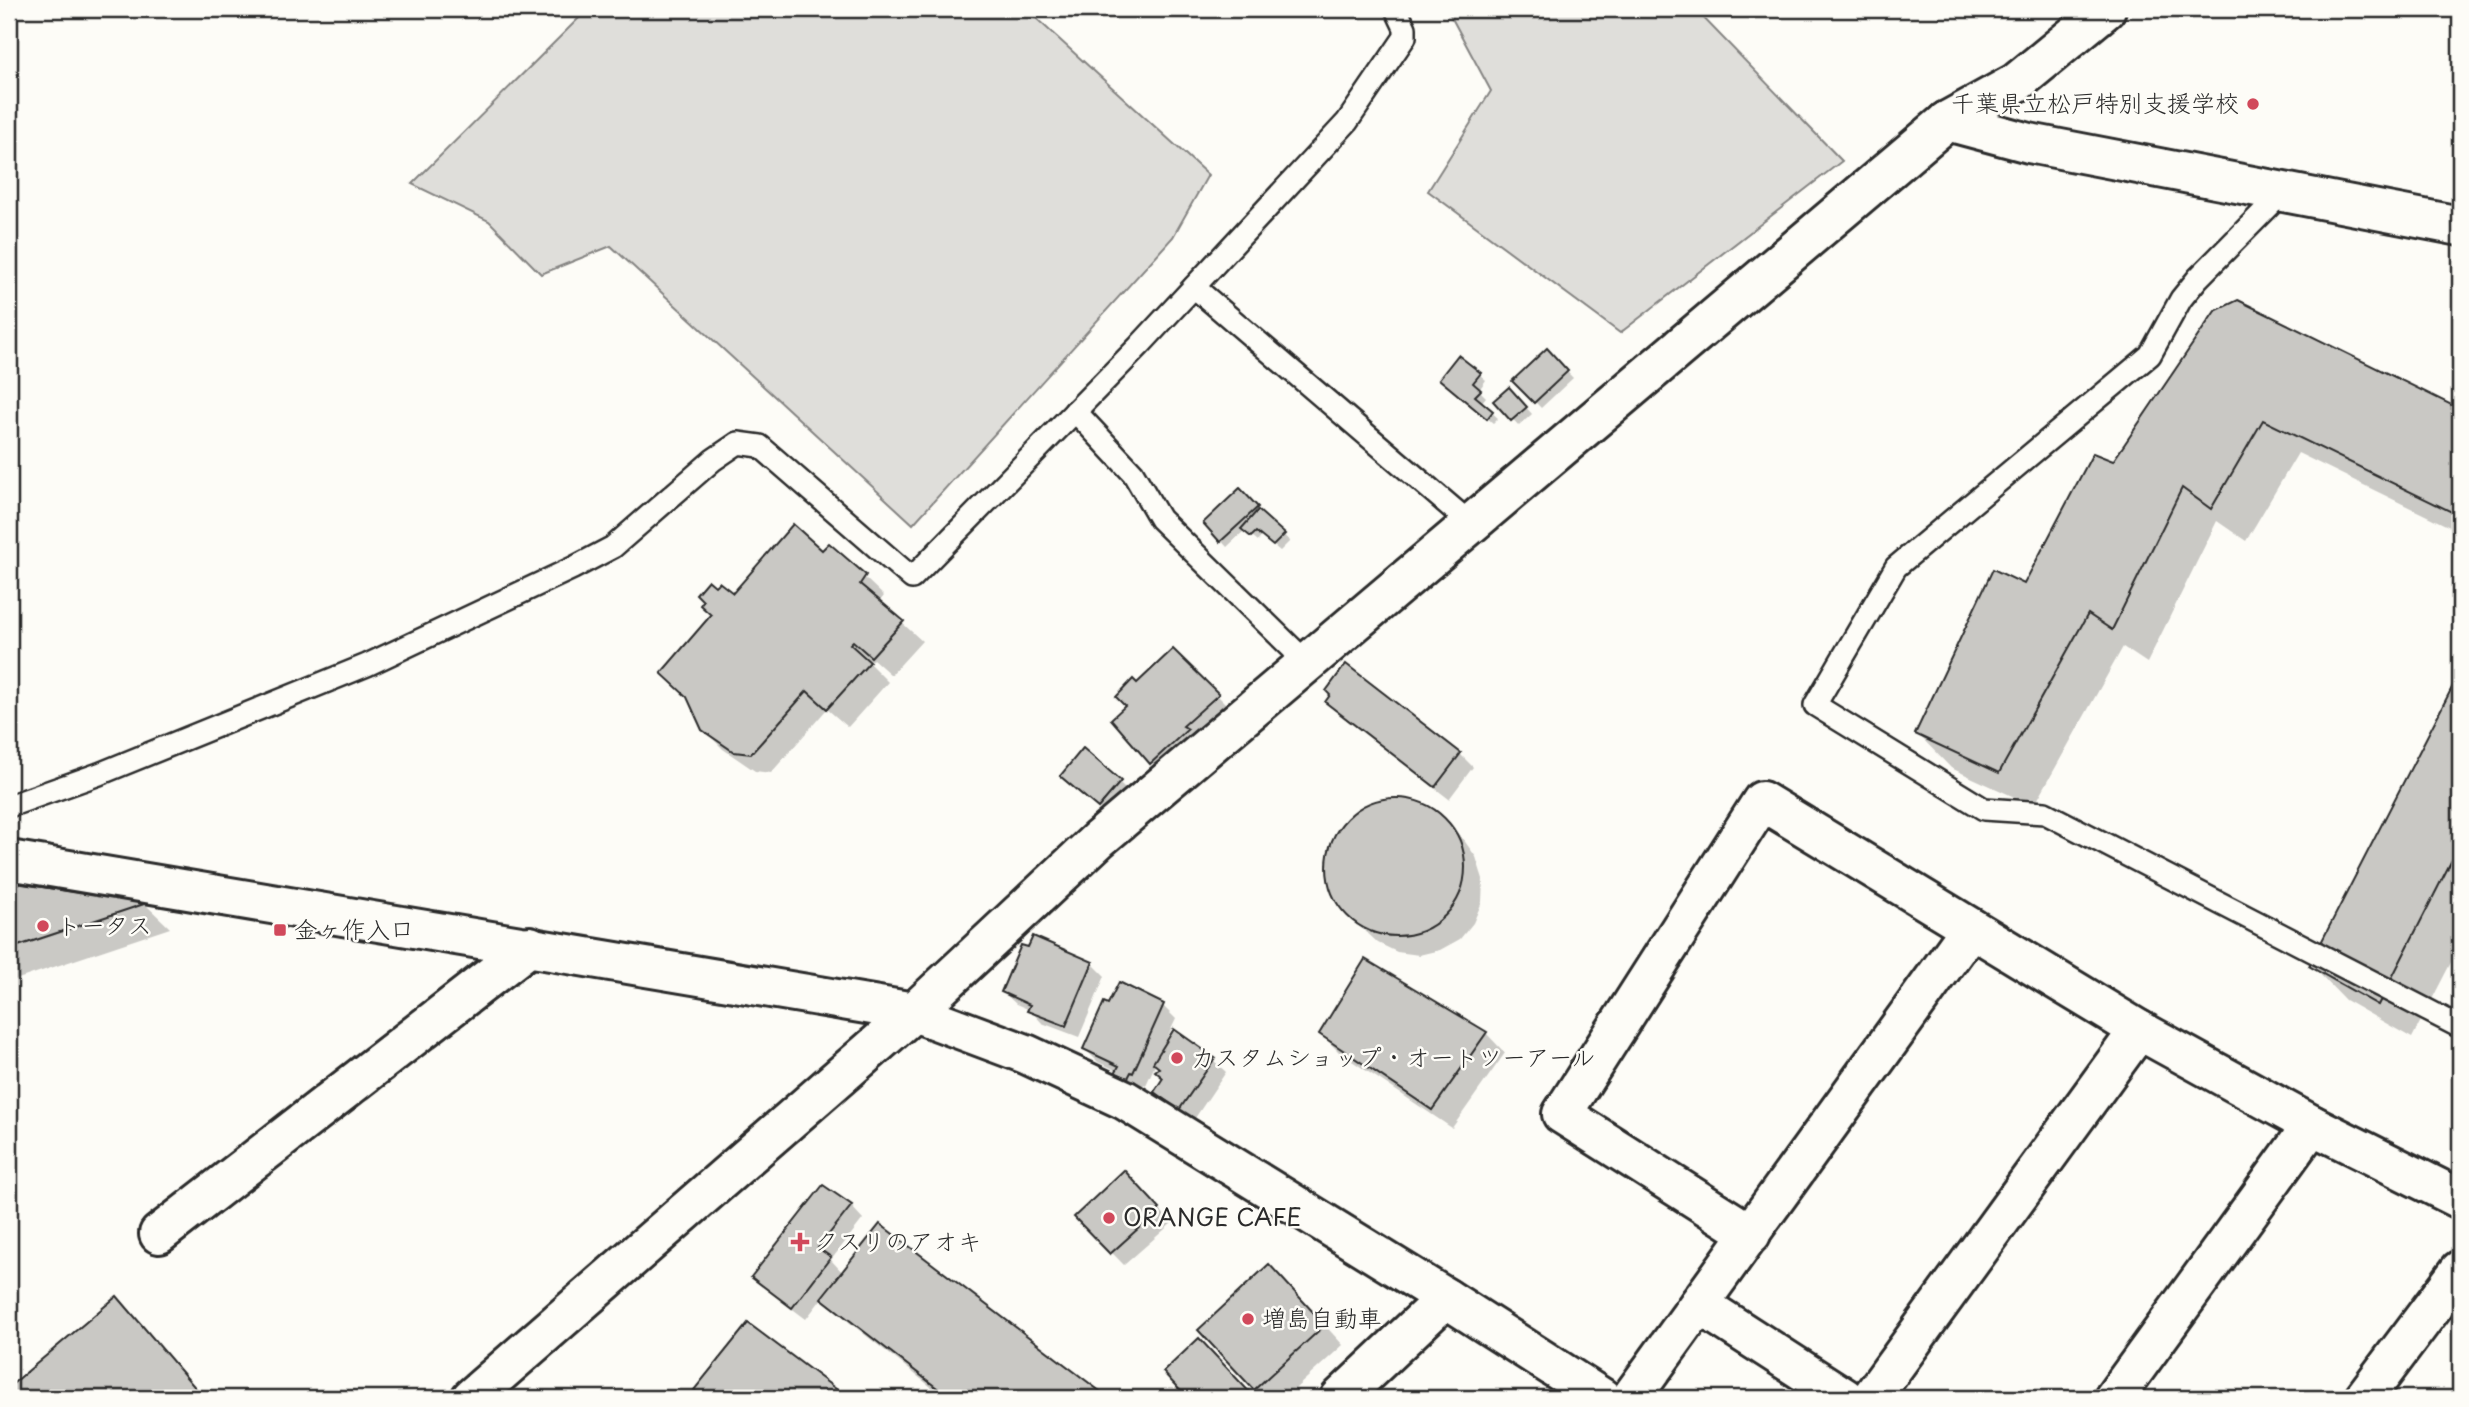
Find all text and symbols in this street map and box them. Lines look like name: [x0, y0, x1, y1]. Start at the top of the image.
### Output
place label: 千葉県立松戸特別支援学校: [1951, 84, 2239, 120]
marker: 千葉県立松戸特別支援学校: [2245, 96, 2261, 112]
place label: トータス: [57, 906, 152, 942]
place label: 金ヶ作入口: [294, 910, 414, 946]
marker: トータス: [35, 918, 51, 934]
marker: 金ヶ作入口: [272, 922, 288, 938]
place label: カスタムショップ・オートツーアール: [1191, 1038, 1595, 1074]
marker: カスタムショップ・オートツーアール: [1169, 1050, 1185, 1066]
place label: ORANGE CAFE: [1123, 1198, 1302, 1234]
marker: ORANGE CAFE: [1101, 1210, 1117, 1226]
place label: クスリのアオキ: [814, 1222, 982, 1258]
marker: クスリのアオキ: [792, 1234, 808, 1250]
place label: 増島自動車: [1262, 1299, 1382, 1335]
marker: 増島自動車: [1240, 1311, 1256, 1327]

